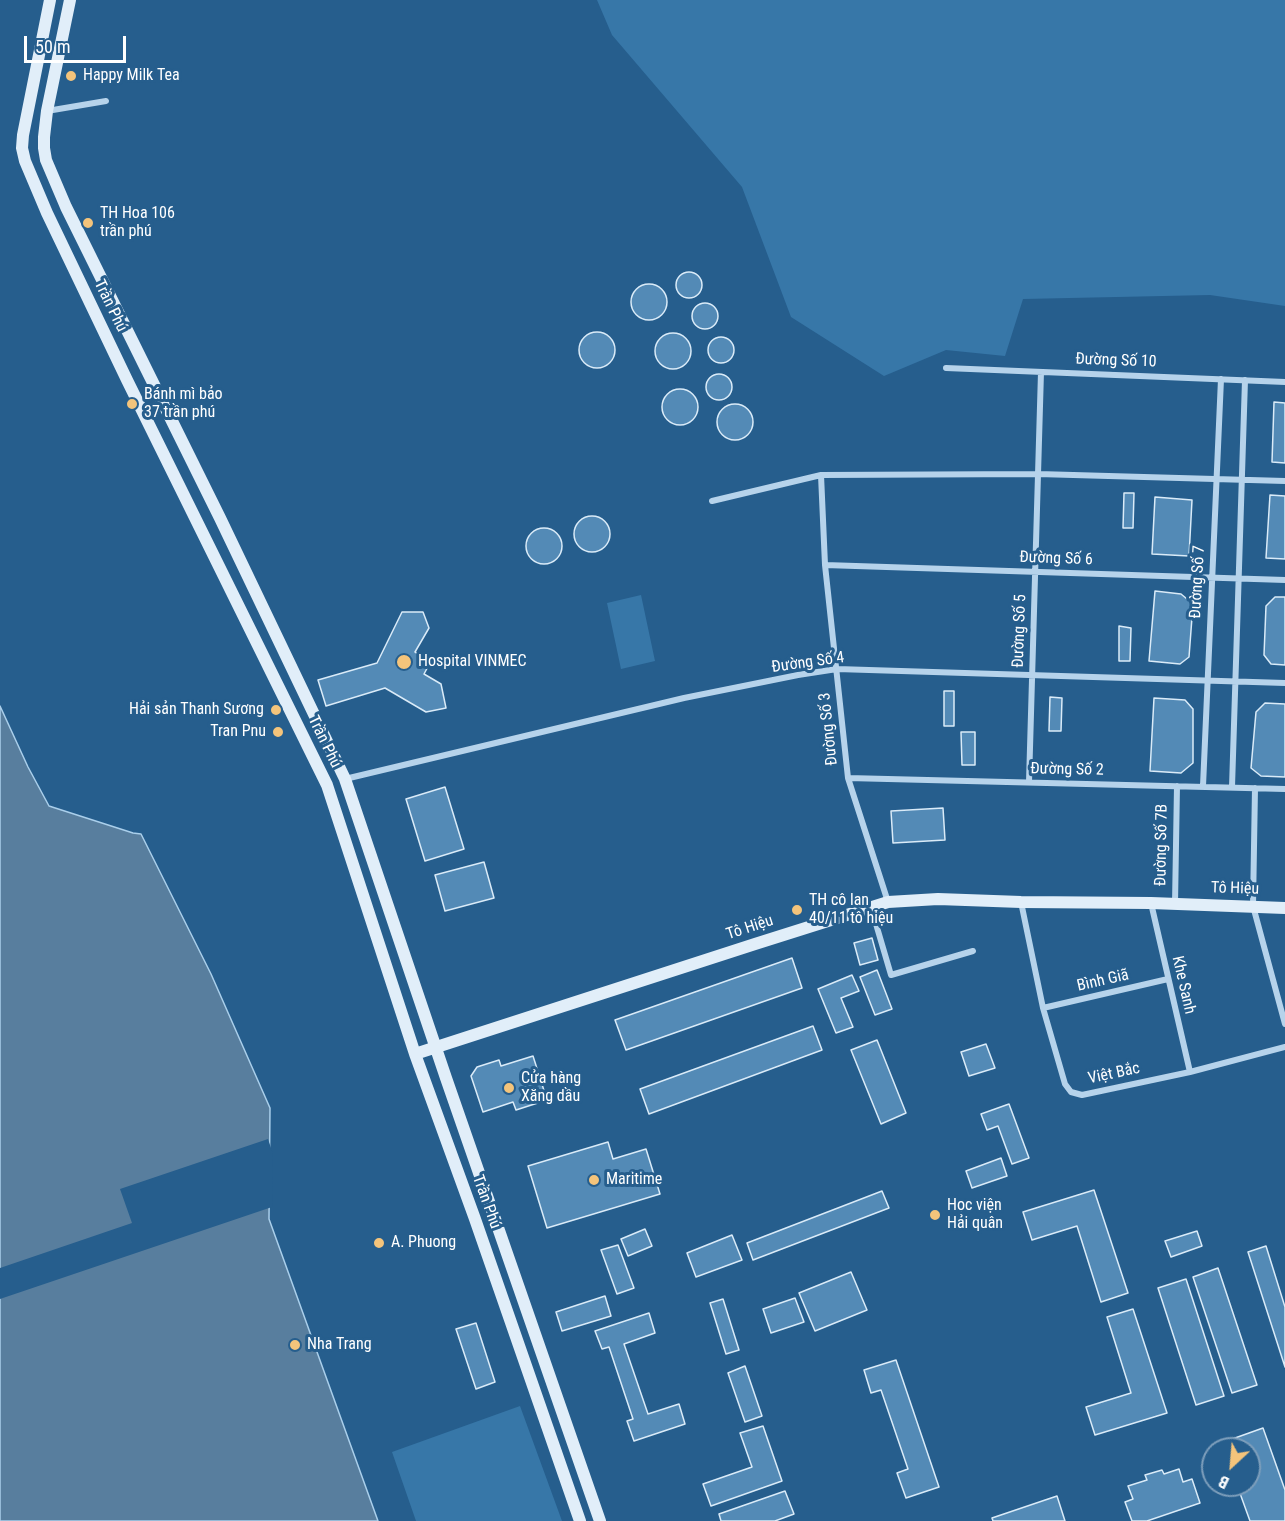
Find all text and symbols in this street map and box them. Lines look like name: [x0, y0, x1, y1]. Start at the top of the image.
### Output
scale bar: [27, 24, 129, 62]
text: 50 m: [35, 36, 70, 57]
place label: Happy Milk Tea: [83, 66, 180, 86]
marker: Happy Milk Tea: [64, 69, 78, 83]
place label: TH Hoa 106 trần phú: [100, 204, 175, 242]
marker: TH Hoa 106 trần phú: [81, 216, 95, 230]
street label: Trần Phú: [89, 277, 131, 335]
street label: Đường Số 10: [1075, 350, 1157, 372]
place label: Bánh mì bảo 37 trần phú: [144, 385, 223, 423]
marker: Bánh mì bảo 37 trần phú: [125, 397, 139, 411]
street label: Đường Số 7: [1186, 545, 1210, 619]
street label: Đường Số 6: [1019, 548, 1093, 570]
street label: Đường Số 5: [1009, 594, 1031, 668]
street label: Đường Số 4: [770, 648, 846, 678]
place label: Hospital VINMEC: [418, 652, 527, 672]
marker: Hospital VINMEC: [395, 653, 413, 671]
street label: Đường Số 3: [816, 691, 842, 767]
place label: Hải sản Thanh Sương: [129, 700, 264, 720]
marker: Hải sản Thanh Sương: [269, 703, 283, 717]
street label: Trần Phú: [303, 713, 345, 771]
place label: Tran Pnu: [210, 722, 266, 742]
marker: Tran Pnu: [271, 725, 285, 739]
street label: Đường Số 2: [1030, 760, 1104, 780]
street label: Đường Số 7B: [1152, 804, 1172, 886]
street label: Tô Hiệu: [1211, 879, 1259, 899]
place label: TH cô lan 40/11 tô hiệu: [809, 891, 893, 929]
marker: TH cô lan 40/11 tô hiệu: [790, 903, 804, 917]
street label: Tô Hiệu: [724, 911, 776, 945]
street label: Khe Sanh: [1167, 954, 1199, 1016]
street label: Bình Giã: [1075, 966, 1131, 996]
street label: Việt Bắc: [1086, 1059, 1142, 1089]
place label: Cửa hàng Xăng dầu: [521, 1069, 581, 1107]
marker: Cửa hàng Xăng dầu: [502, 1081, 516, 1095]
place label: Maritime: [606, 1170, 662, 1190]
street label: Trần Phú: [467, 1173, 505, 1231]
marker: Maritime: [587, 1173, 601, 1187]
place label: Học viện Hải quân: [947, 1196, 1003, 1234]
marker: Học viện Hải quân: [928, 1208, 942, 1222]
place label: A. Phuong: [391, 1233, 456, 1253]
marker: A. Phuong: [372, 1236, 386, 1250]
place label: Nha Trang: [307, 1335, 372, 1355]
marker: Nha Trang: [288, 1338, 302, 1352]
north arrow: [1201, 1437, 1261, 1497]
text: B: [1216, 1471, 1232, 1492]

